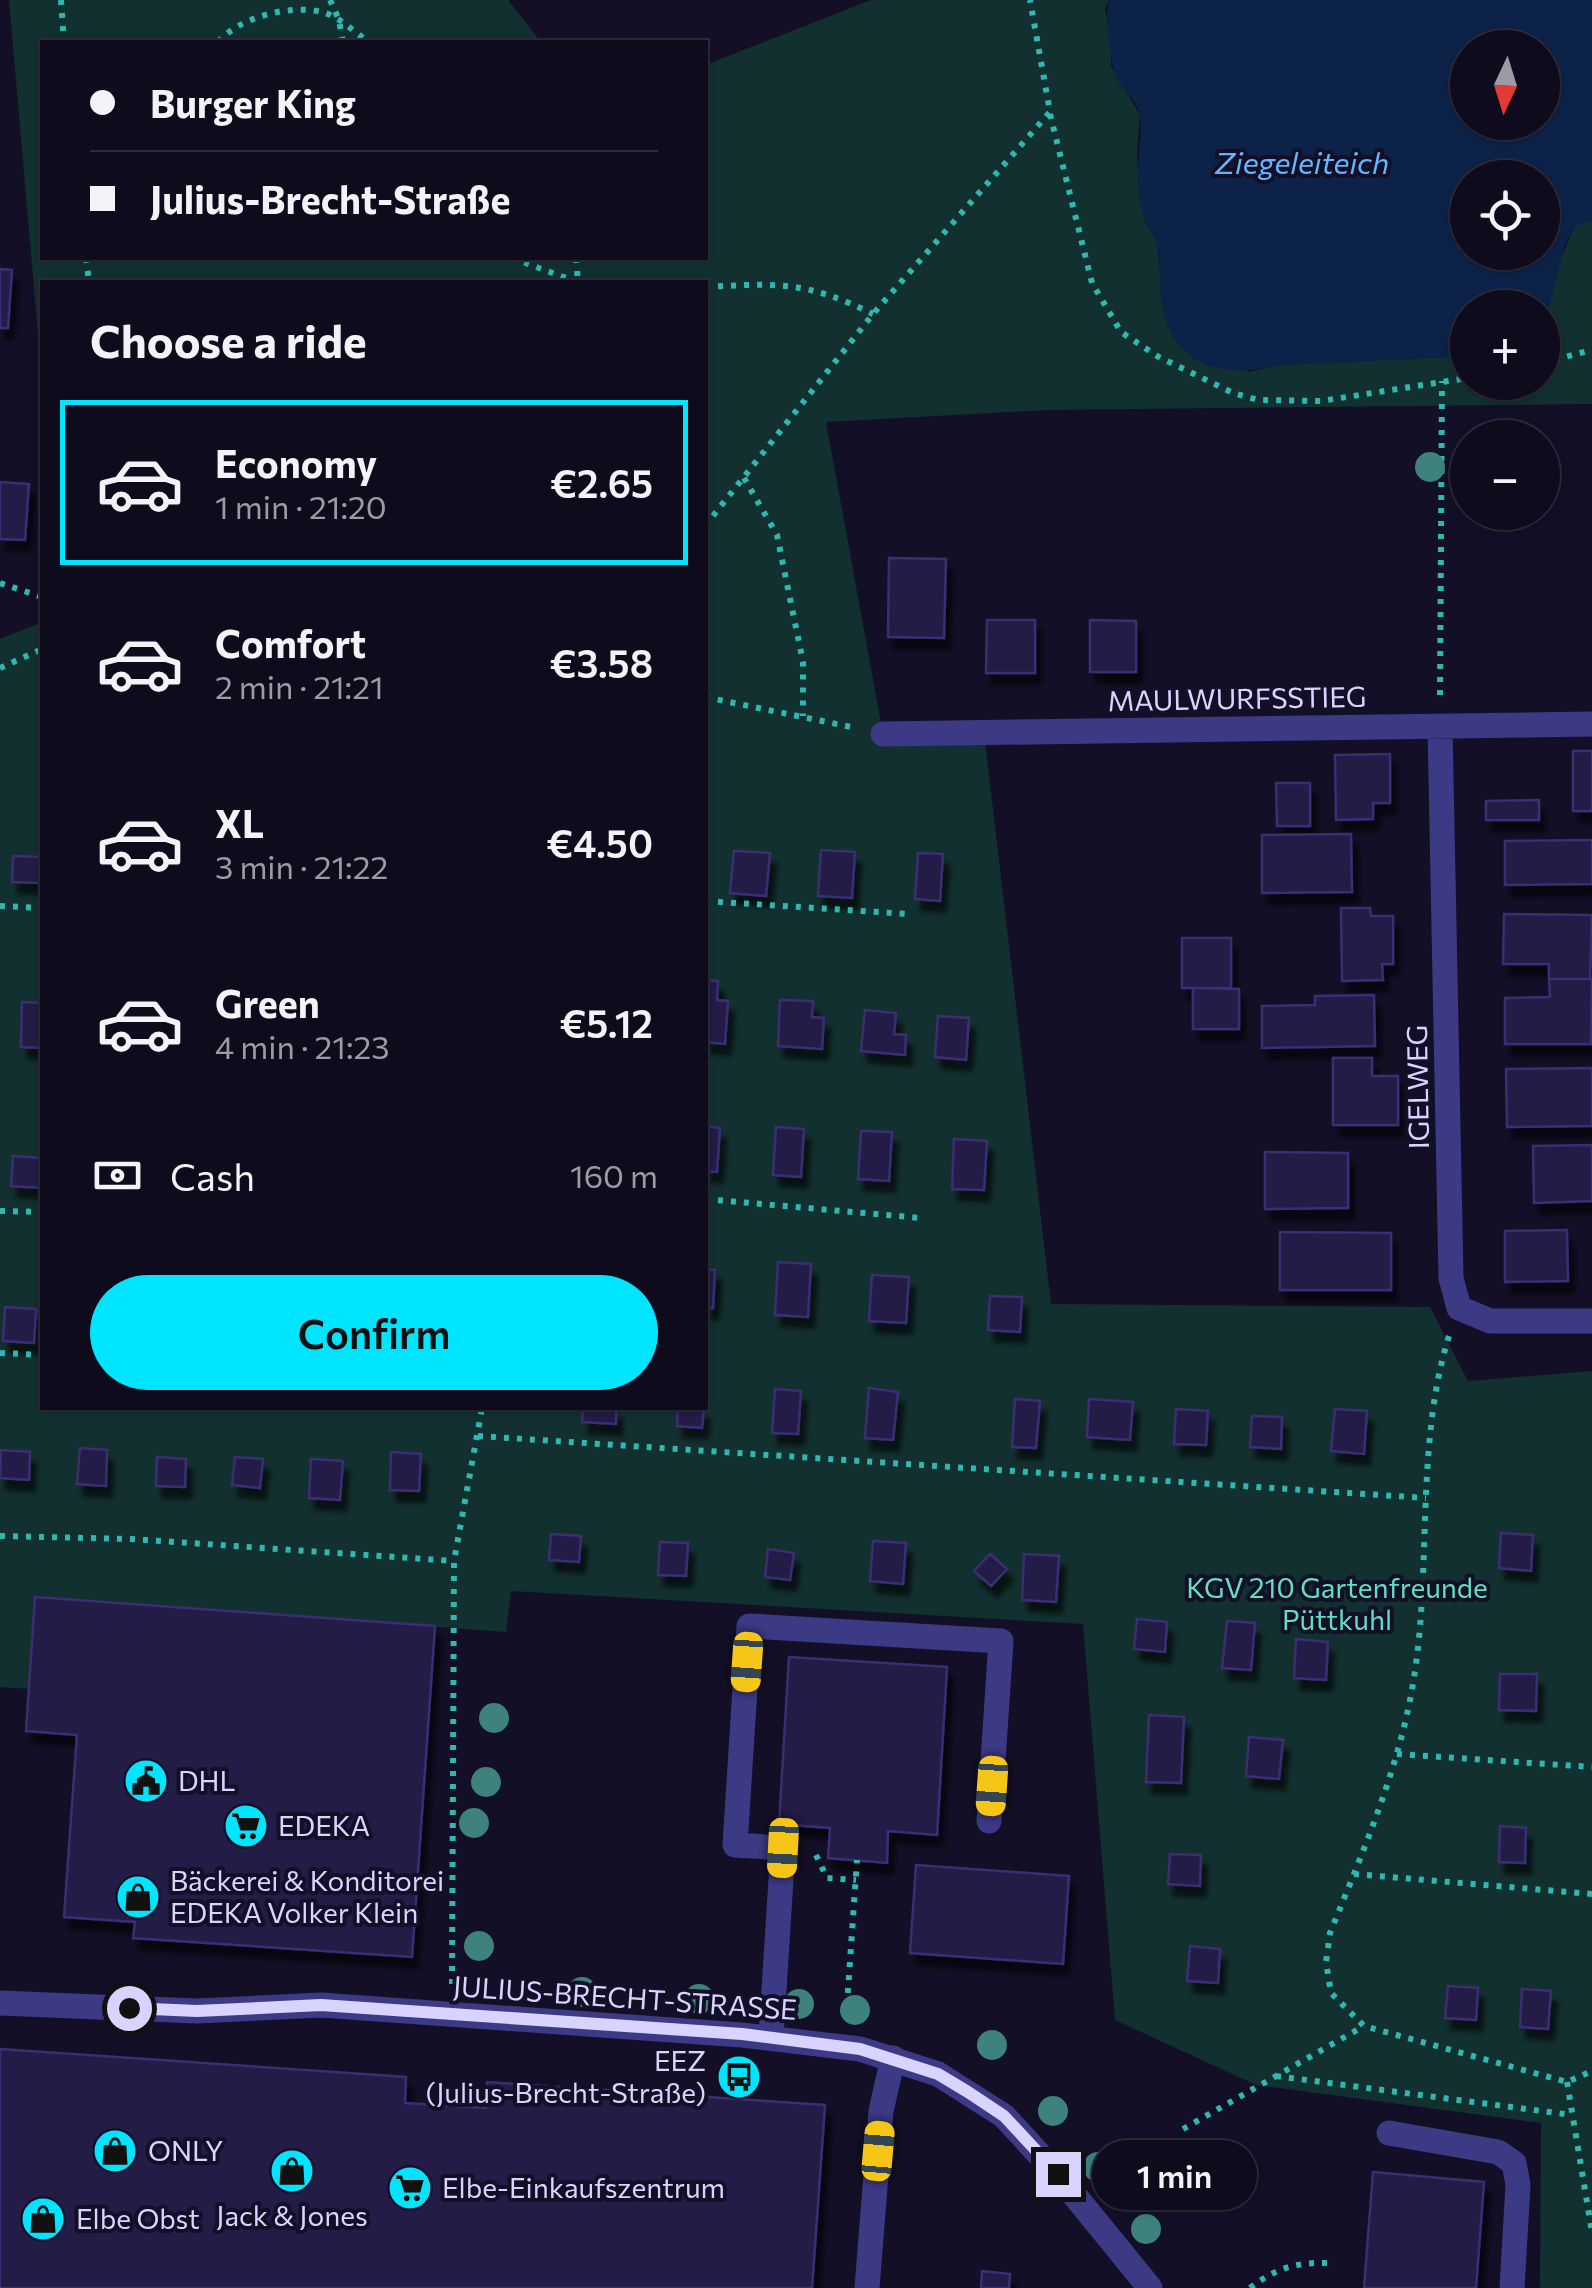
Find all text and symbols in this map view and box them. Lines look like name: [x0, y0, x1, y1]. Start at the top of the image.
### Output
north arrow: [1450, 30, 1560, 140]
map controls: [1450, 30, 1560, 530]
text: Burger King: [150, 79, 356, 126]
water label: Ziegeleiteich: [1214, 143, 1389, 180]
button: locate: [1450, 160, 1560, 270]
text: Julius-Brecht-Straße: [150, 175, 510, 222]
button: +: [1450, 290, 1560, 400]
text: Choose a ride: [90, 312, 367, 367]
button: −: [1450, 420, 1560, 530]
icon: car: [95, 438, 185, 528]
text: Economy: [215, 439, 377, 486]
text: €2.65: [550, 459, 653, 506]
text: 1 min · 21:20: [215, 486, 387, 526]
icon: car: [95, 618, 185, 708]
text: Comfort: [215, 619, 366, 666]
text: €3.58: [550, 639, 653, 686]
text: 2 min · 21:21: [215, 666, 384, 706]
street label: MAULWURFSSTIEG: [1107, 679, 1367, 717]
icon: car: [95, 798, 185, 888]
text: XL: [215, 799, 264, 846]
text: €4.50: [546, 819, 653, 866]
text: 3 min · 21:22: [215, 846, 388, 886]
icon: car: [95, 978, 185, 1068]
text: Green: [215, 979, 320, 1026]
text: €5.12: [560, 999, 653, 1046]
street label: IGELWEG: [1399, 1024, 1435, 1150]
text: 4 min · 21:23: [215, 1026, 390, 1066]
icon: cash: [90, 1148, 145, 1203]
text: Cash: [170, 1152, 255, 1199]
text: 160 m: [570, 1155, 658, 1195]
button: Confirm: [90, 1275, 658, 1390]
park label: KGV 210 Gartenfreunde Püttkuhl: [1186, 1570, 1488, 1636]
car: [730, 1631, 764, 1693]
car: [975, 1755, 1009, 1817]
public building icon: DHL: [123, 1758, 169, 1804]
place label: DHL: [178, 1763, 236, 1797]
supermarket icon: EDEKA: [223, 1803, 269, 1849]
place label: EDEKA: [278, 1808, 370, 1842]
car: [766, 1817, 800, 1879]
place label: Bäckerei & Konditorei EDEKA Volker Klein: [170, 1863, 444, 1929]
shop icon: Bäckerei & Konditorei EDEKA Volker Klein: [115, 1874, 161, 1920]
street label: JULIUS-BRECHT-STRASSE: [452, 1968, 798, 2026]
route start: [107, 1986, 152, 2031]
place label: EEZ (Julius-Brecht-Straße): [425, 2043, 706, 2109]
bus stop icon: EEZ (Julius-Brecht-Straße): [716, 2054, 762, 2100]
car: [860, 2120, 896, 2182]
shop icon: ONLY: [92, 2128, 138, 2174]
place label: ONLY: [148, 2133, 223, 2167]
callout: 1 min: [1093, 2139, 1258, 2209]
shop icon: Jack & Jones: [269, 2148, 315, 2194]
route end: [1036, 2152, 1081, 2197]
text: 1 min: [1137, 2155, 1212, 2195]
supermarket icon: Elbe-Einkaufszentrum: [387, 2165, 433, 2211]
place label: Elbe-Einkaufszentrum: [442, 2170, 725, 2204]
shop icon: Elbe Obst: [20, 2196, 66, 2242]
place label: Jack & Jones: [216, 2198, 368, 2232]
place label: Elbe Obst: [76, 2201, 200, 2235]

